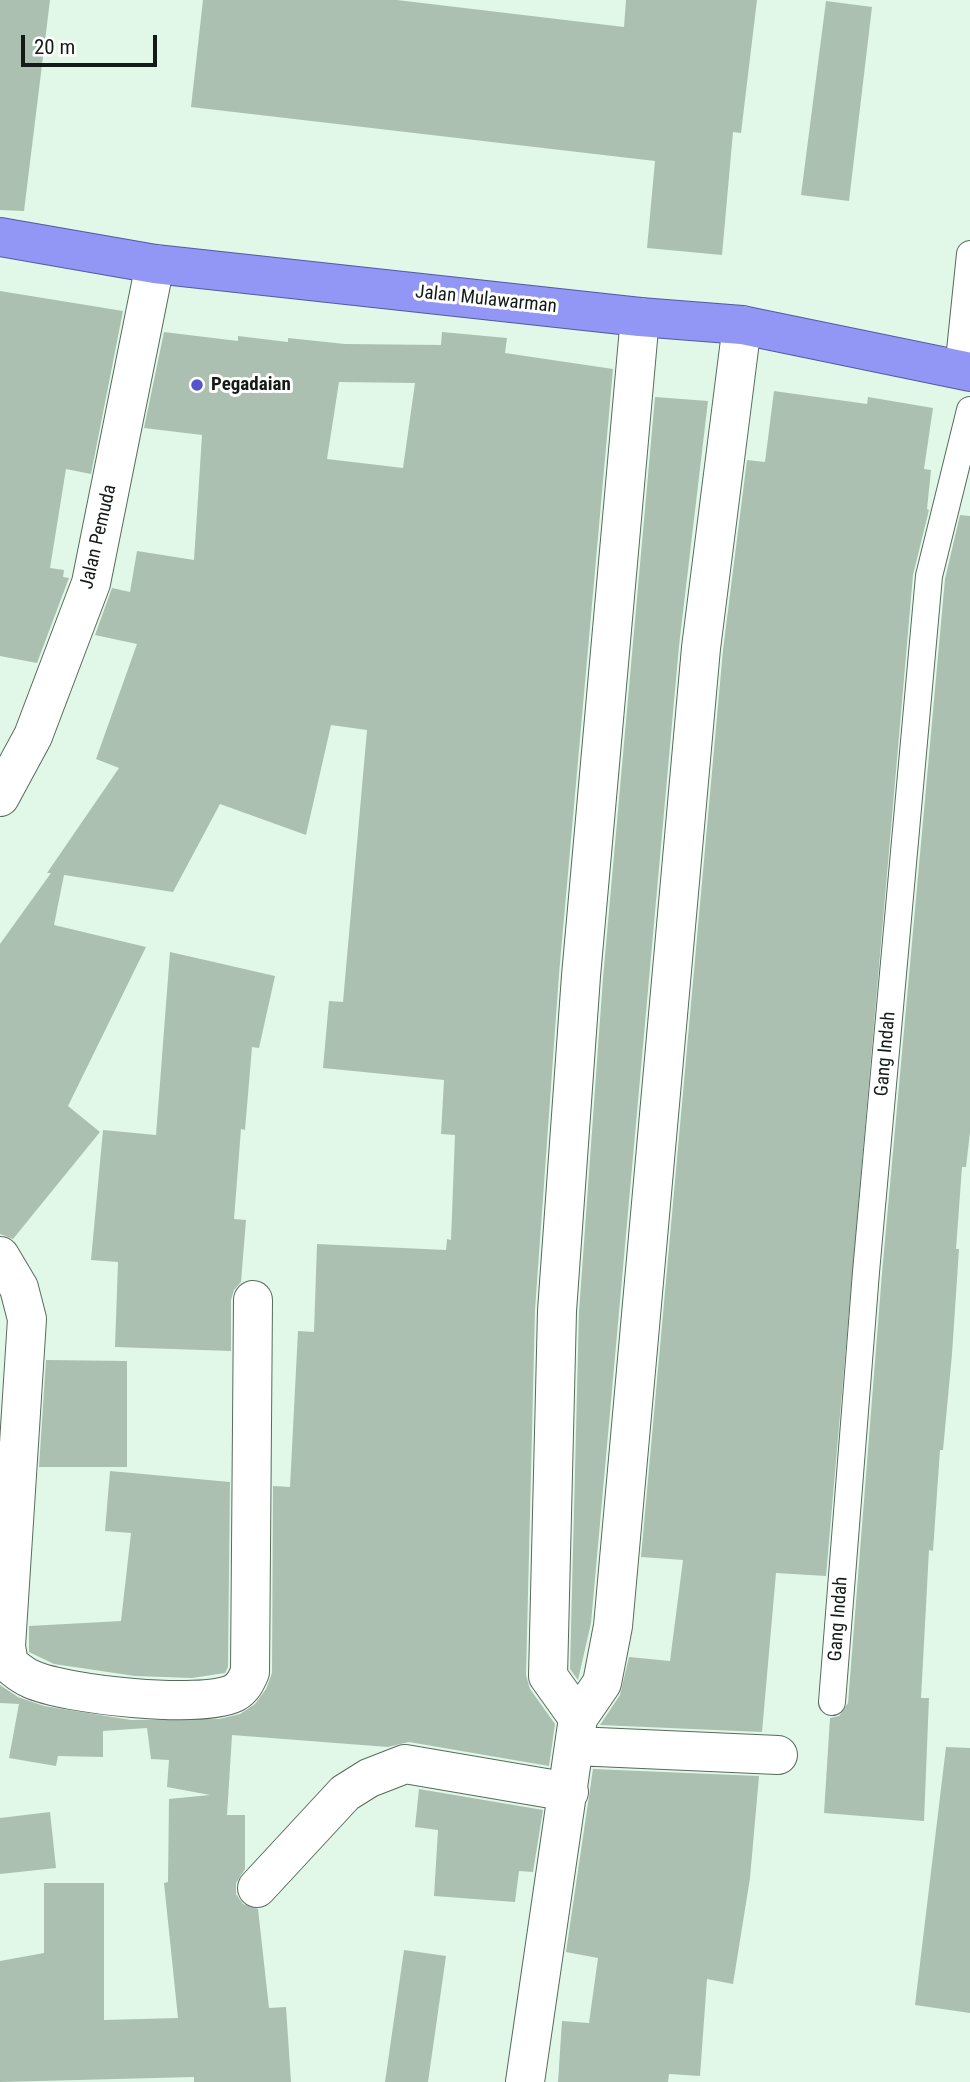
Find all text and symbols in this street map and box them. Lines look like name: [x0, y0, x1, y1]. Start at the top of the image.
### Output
scale bar: [24, 21, 161, 65]
text: 20 m: [34, 35, 75, 59]
street label: Jalan Mulawarman: [414, 281, 558, 319]
place label: Pegadaian: [211, 374, 291, 396]
marker: Pegadaian: [189, 377, 205, 393]
street label: Jalan Pemuda: [76, 482, 122, 592]
street label: Gang Indah: [871, 1011, 901, 1097]
street label: Gang Indah: [825, 1576, 853, 1662]

